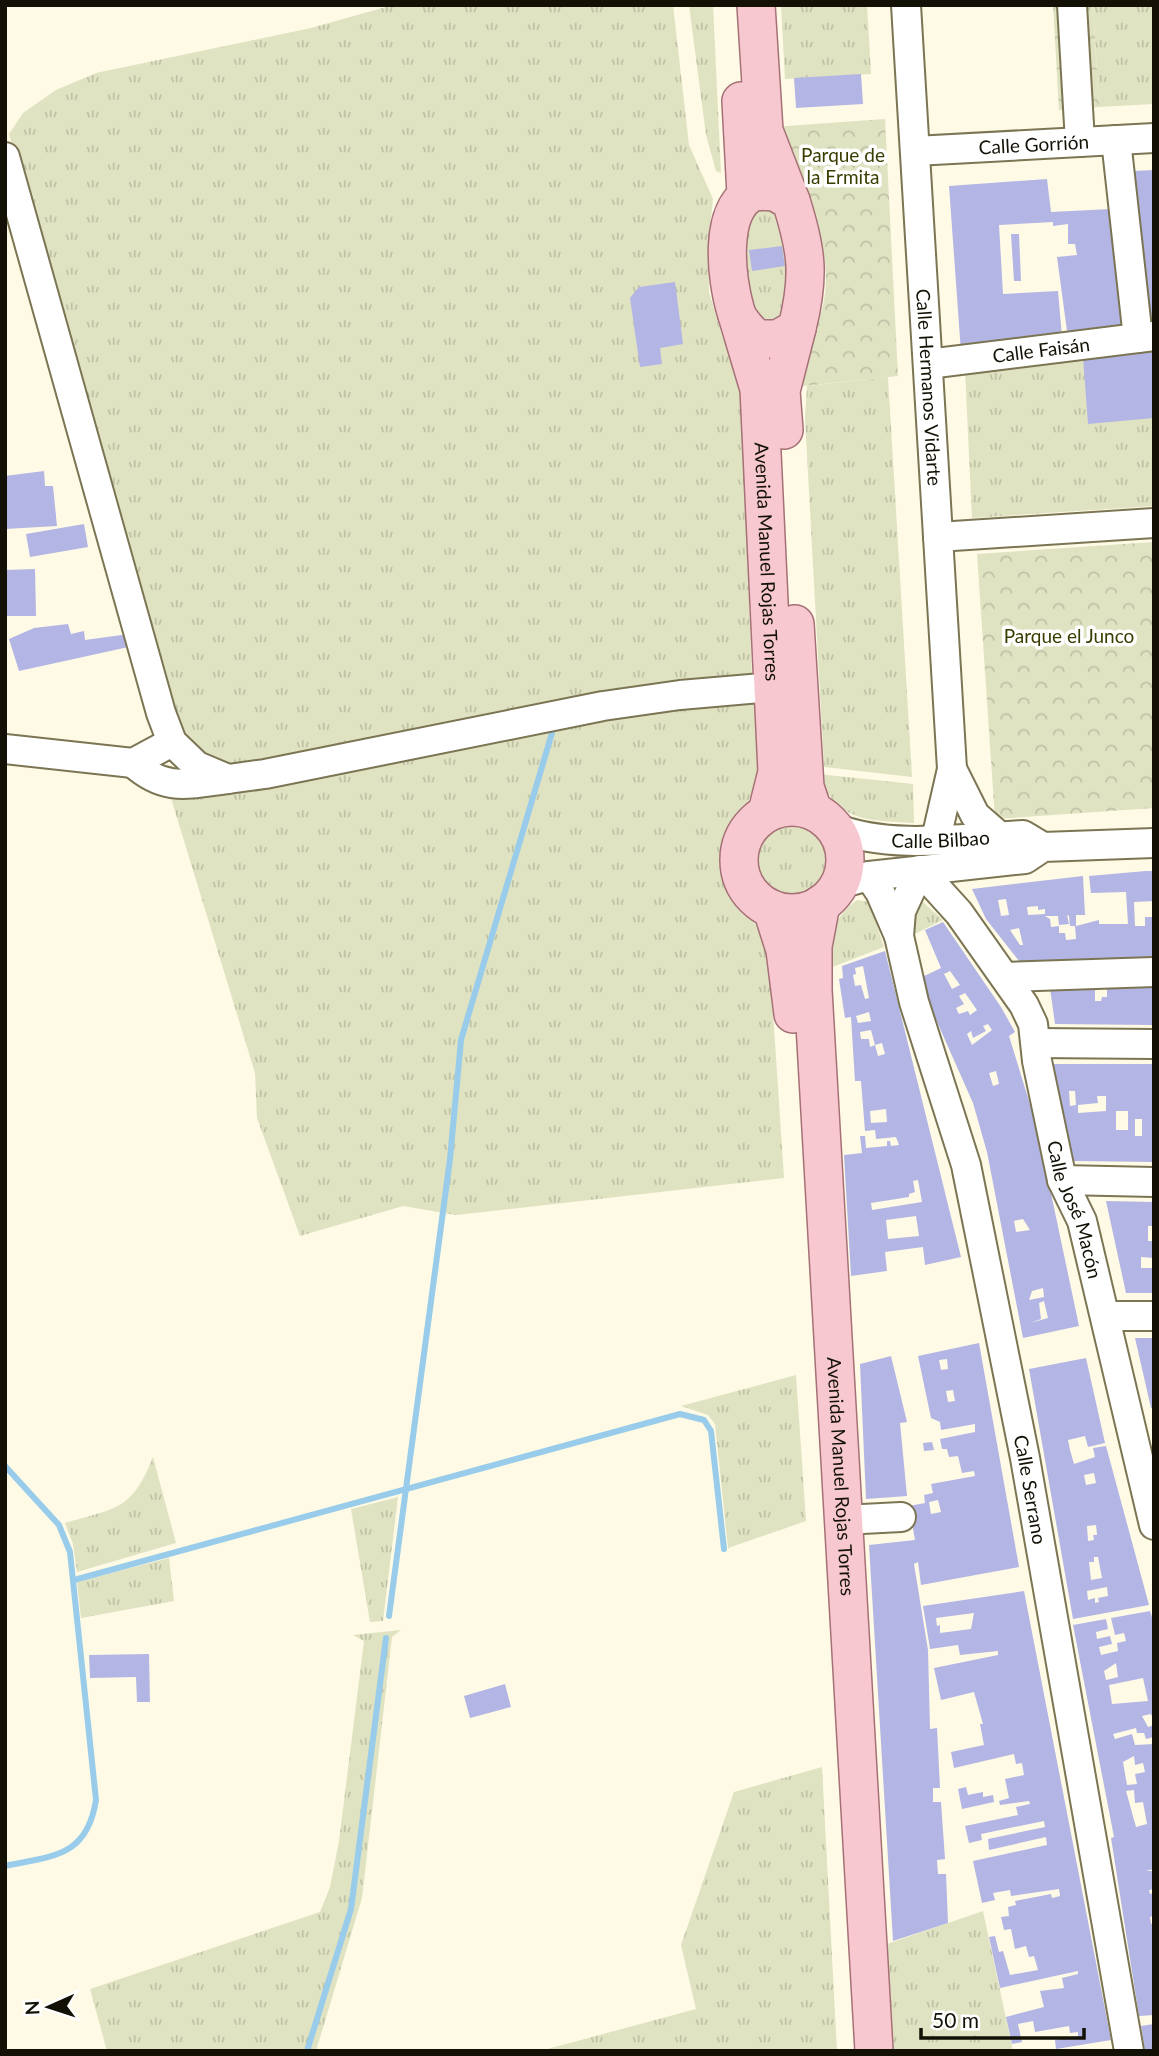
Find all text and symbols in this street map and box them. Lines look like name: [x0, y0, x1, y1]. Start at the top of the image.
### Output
street label: Calle Gorrión: [978, 130, 1090, 159]
park label: Parque de la Ermita: [801, 143, 885, 188]
street label: Calle Hermanos Vidarte: [912, 288, 947, 486]
street label: Calle Faisán: [991, 332, 1091, 367]
street label: Avenida Manuel Rojas Torres: [751, 442, 785, 682]
park label: Parque el Junco: [1004, 624, 1134, 647]
street label: Calle Bilbao: [891, 825, 990, 852]
street label: Calle José Macón: [1043, 1138, 1107, 1281]
street label: Avenida Manuel Rojas Torres: [823, 1356, 860, 1597]
street label: Calle Serrano: [1010, 1433, 1052, 1546]
north arrow: [14, 1972, 84, 2042]
scale bar: [921, 1996, 1084, 2040]
text: N: [20, 2000, 43, 2016]
text: 50 m: [932, 2007, 979, 2032]

